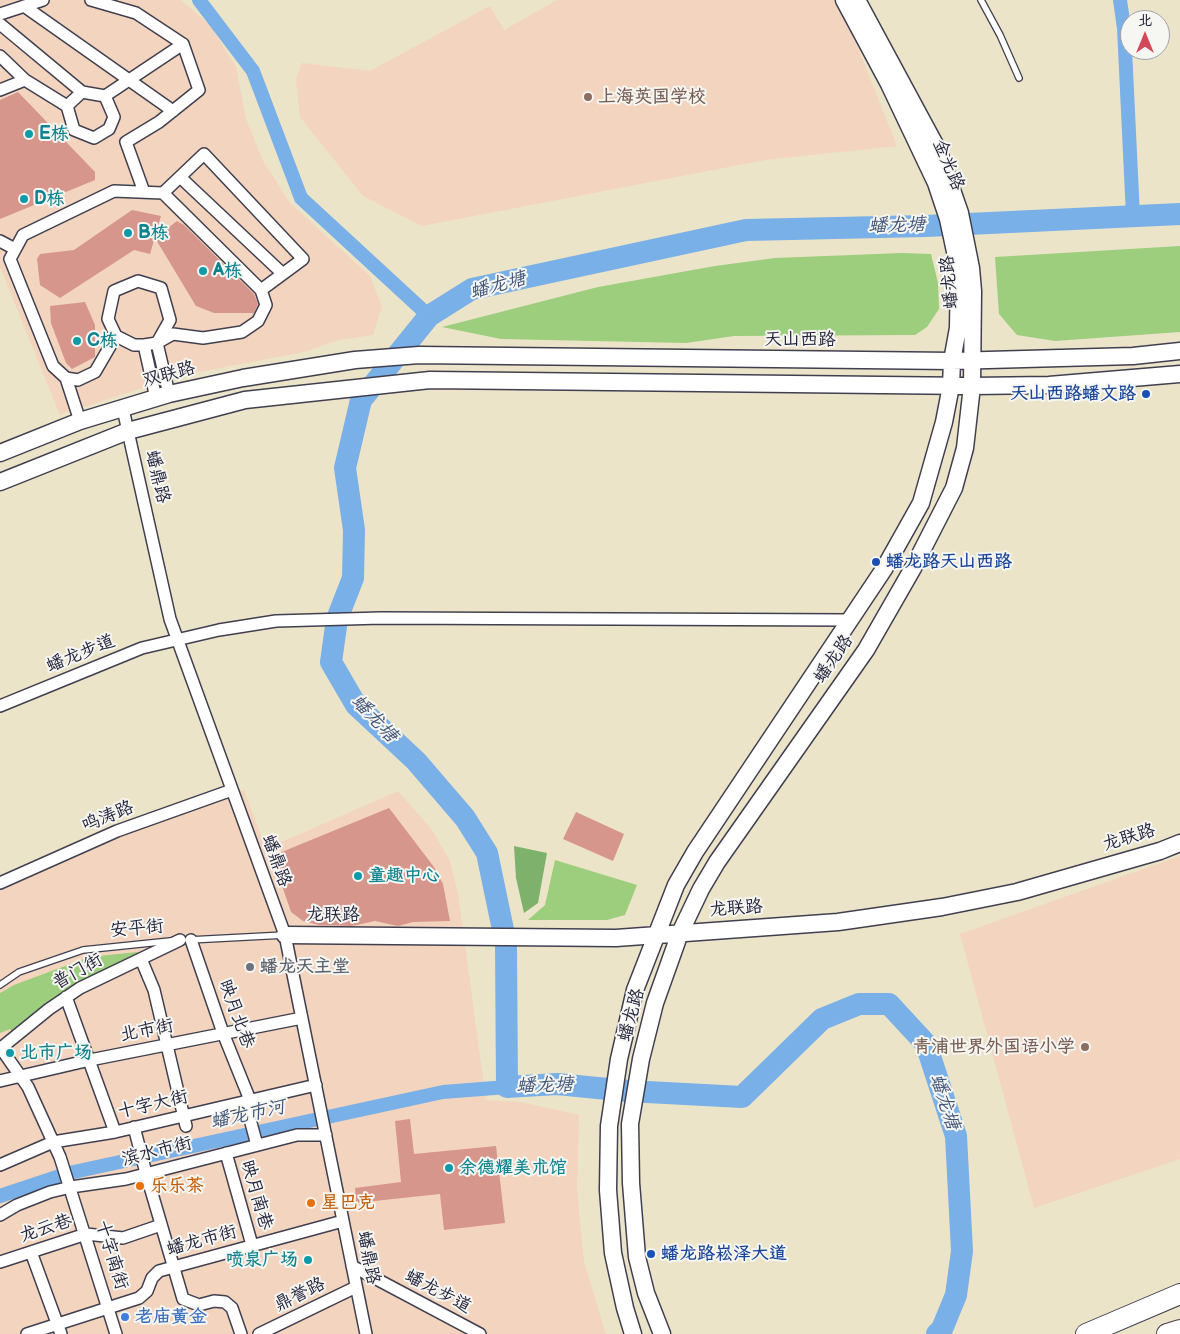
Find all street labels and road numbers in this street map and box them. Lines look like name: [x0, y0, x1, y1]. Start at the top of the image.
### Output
street label: 金光路: [928, 136, 968, 194]
street label: 蟠龙路: [937, 254, 963, 310]
street label: 天山西路: [764, 329, 836, 351]
street label: 双联路: [140, 358, 198, 392]
street label: 蟠鼎路: [140, 448, 174, 506]
street label: 蟠龙步道: [44, 631, 118, 677]
street label: 蟠龙路: [810, 631, 858, 687]
street label: 鸣涛路: [79, 797, 137, 837]
street label: 龙联路: [1100, 820, 1158, 856]
street label: 蟠鼎路: [257, 832, 295, 890]
street label: 龙联路: [708, 896, 764, 922]
street label: 龙联路: [306, 904, 360, 926]
street label: 安平街: [109, 916, 165, 942]
street label: 普门街: [49, 949, 107, 995]
street label: 映月北巷: [214, 976, 258, 1052]
street label: 蟠龙路: [614, 986, 650, 1044]
street label: 北市街: [118, 1015, 176, 1047]
street label: 十字大街: [115, 1086, 191, 1124]
street label: 滨水市街: [119, 1133, 195, 1171]
street label: 映月南巷: [236, 1157, 276, 1233]
street label: 龙云巷: [17, 1210, 75, 1248]
street label: 十字南街: [90, 1217, 132, 1293]
street label: 蟠龙市街: [164, 1221, 240, 1261]
street label: 蟠鼎路: [352, 1229, 384, 1287]
street label: 蟠龙步道: [401, 1266, 475, 1318]
street label: 鼎誉路: [271, 1273, 329, 1317]

